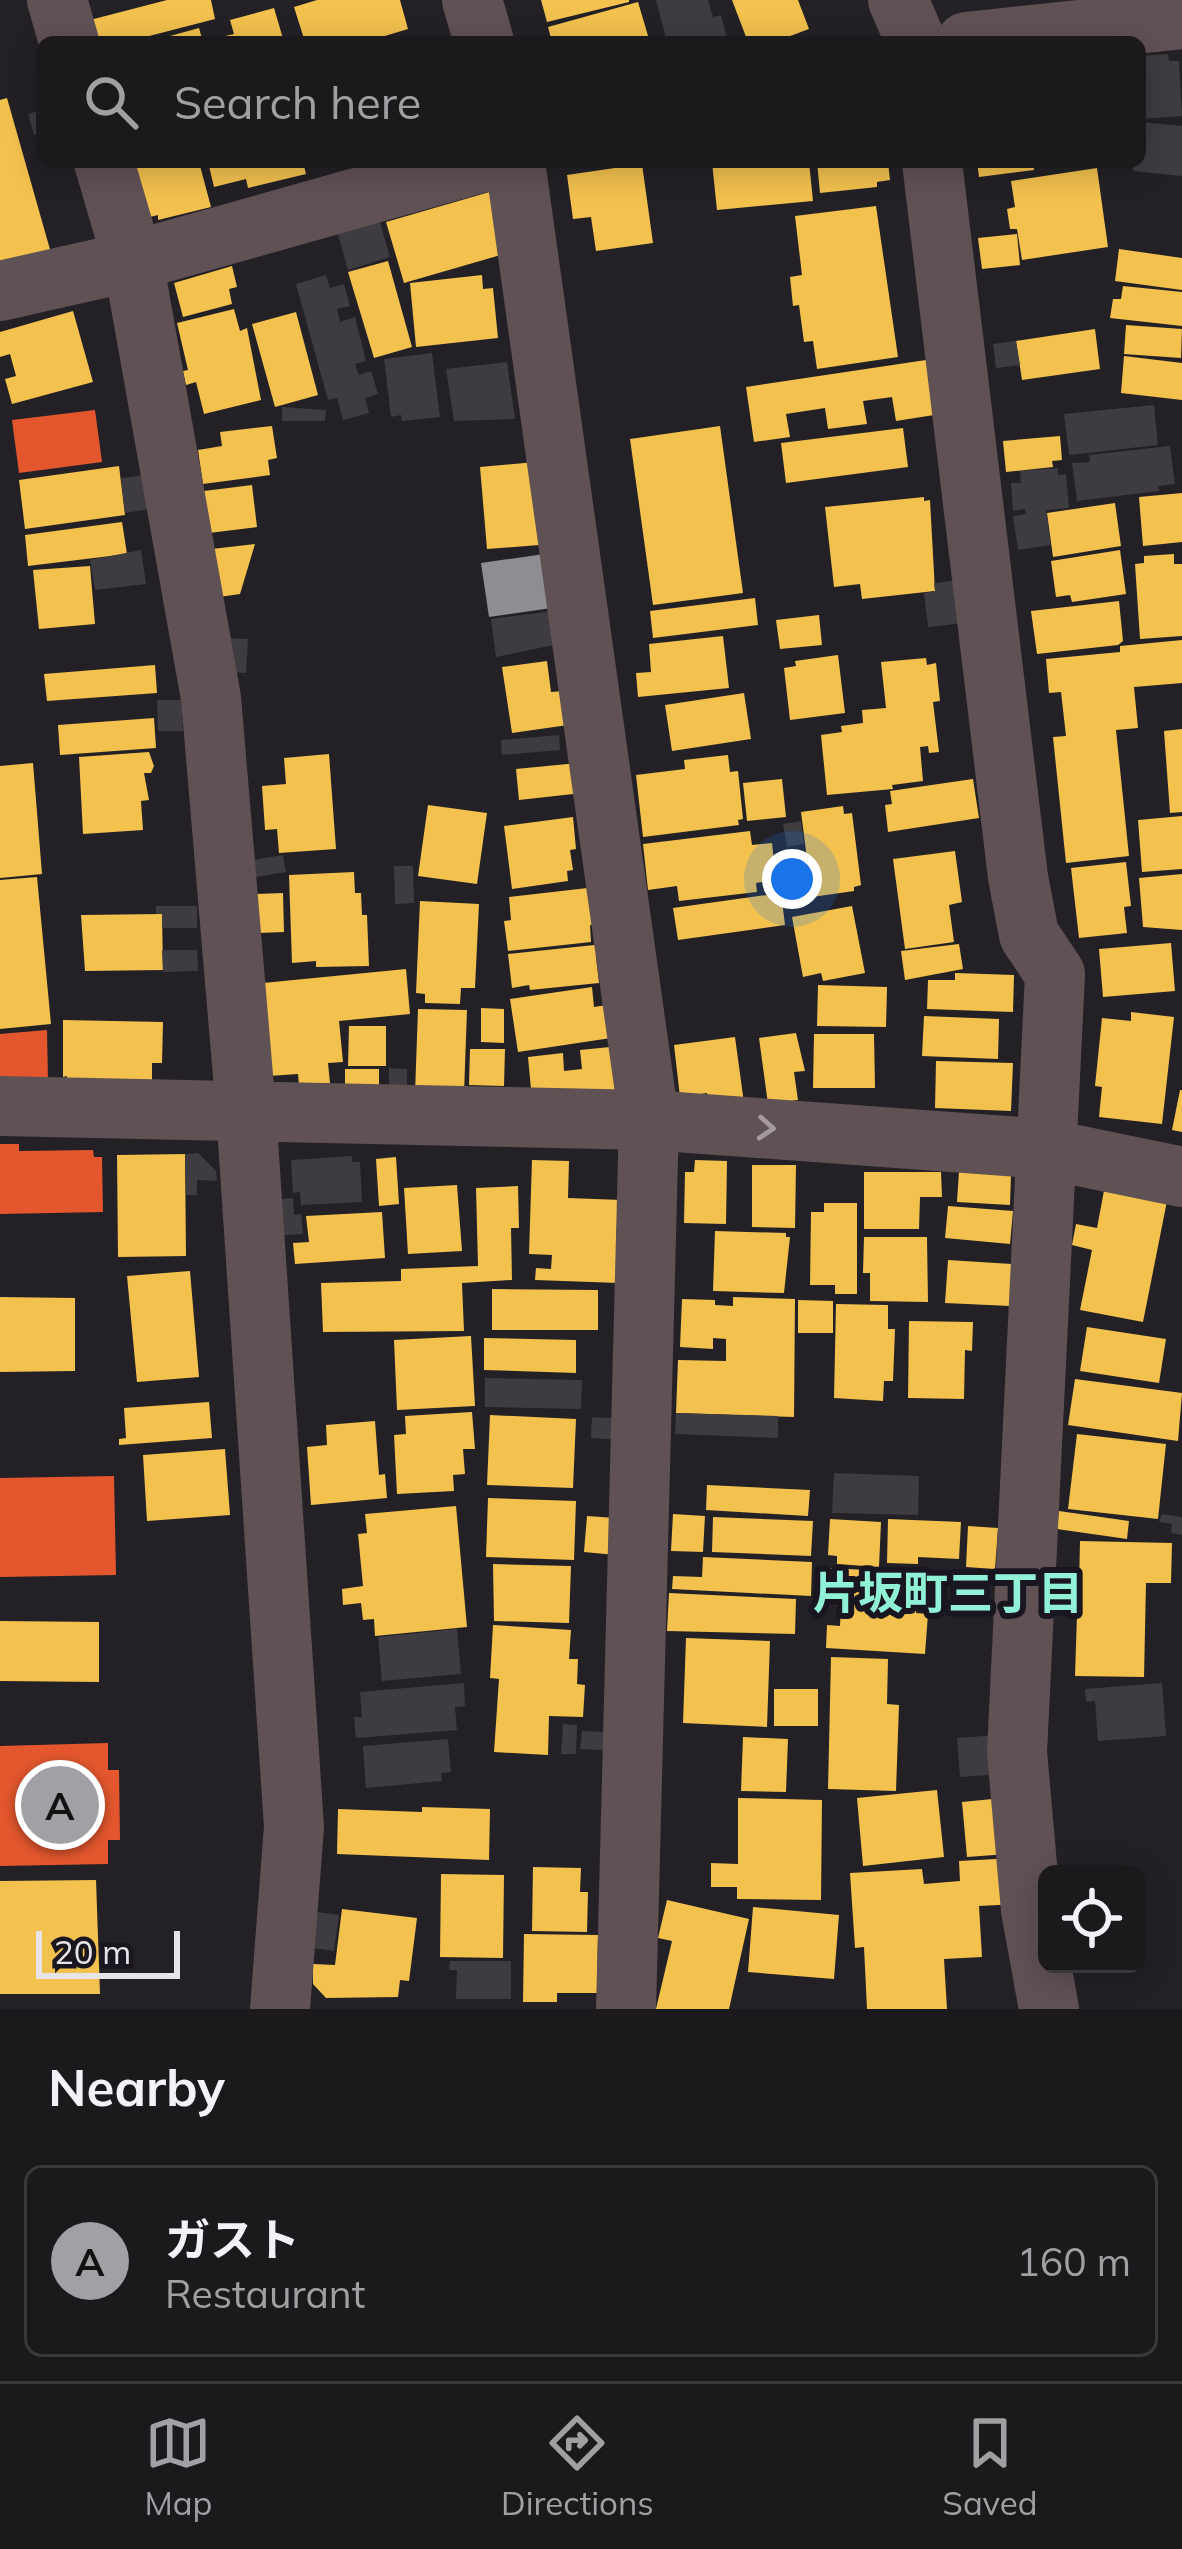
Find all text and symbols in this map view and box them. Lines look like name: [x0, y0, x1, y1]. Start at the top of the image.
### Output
search box: [36, 36, 1146, 168]
icon: search: [78, 69, 144, 135]
text: Search here: [174, 74, 421, 130]
your location: [762, 849, 822, 909]
one-way arrow: [757, 1115, 776, 1141]
district label: 片坂町三丁目: [813, 1564, 1083, 1620]
pin: A: [21, 1760, 99, 1850]
map controls: [1038, 1865, 1146, 1973]
button: locate: [1038, 1865, 1146, 1973]
scale bar: [36, 1925, 180, 1978]
text: 20 m: [54, 1931, 131, 1972]
text: Nearby: [48, 2055, 225, 2119]
text: ガスト: [165, 2211, 300, 2267]
text: A: [75, 2237, 105, 2286]
text: 160 m: [1016, 2237, 1131, 2286]
text: Restaurant: [165, 2269, 365, 2318]
tab: Map: [144, 2410, 212, 2523]
tab: Directions: [501, 2410, 654, 2523]
tab: Saved: [942, 2410, 1038, 2523]

